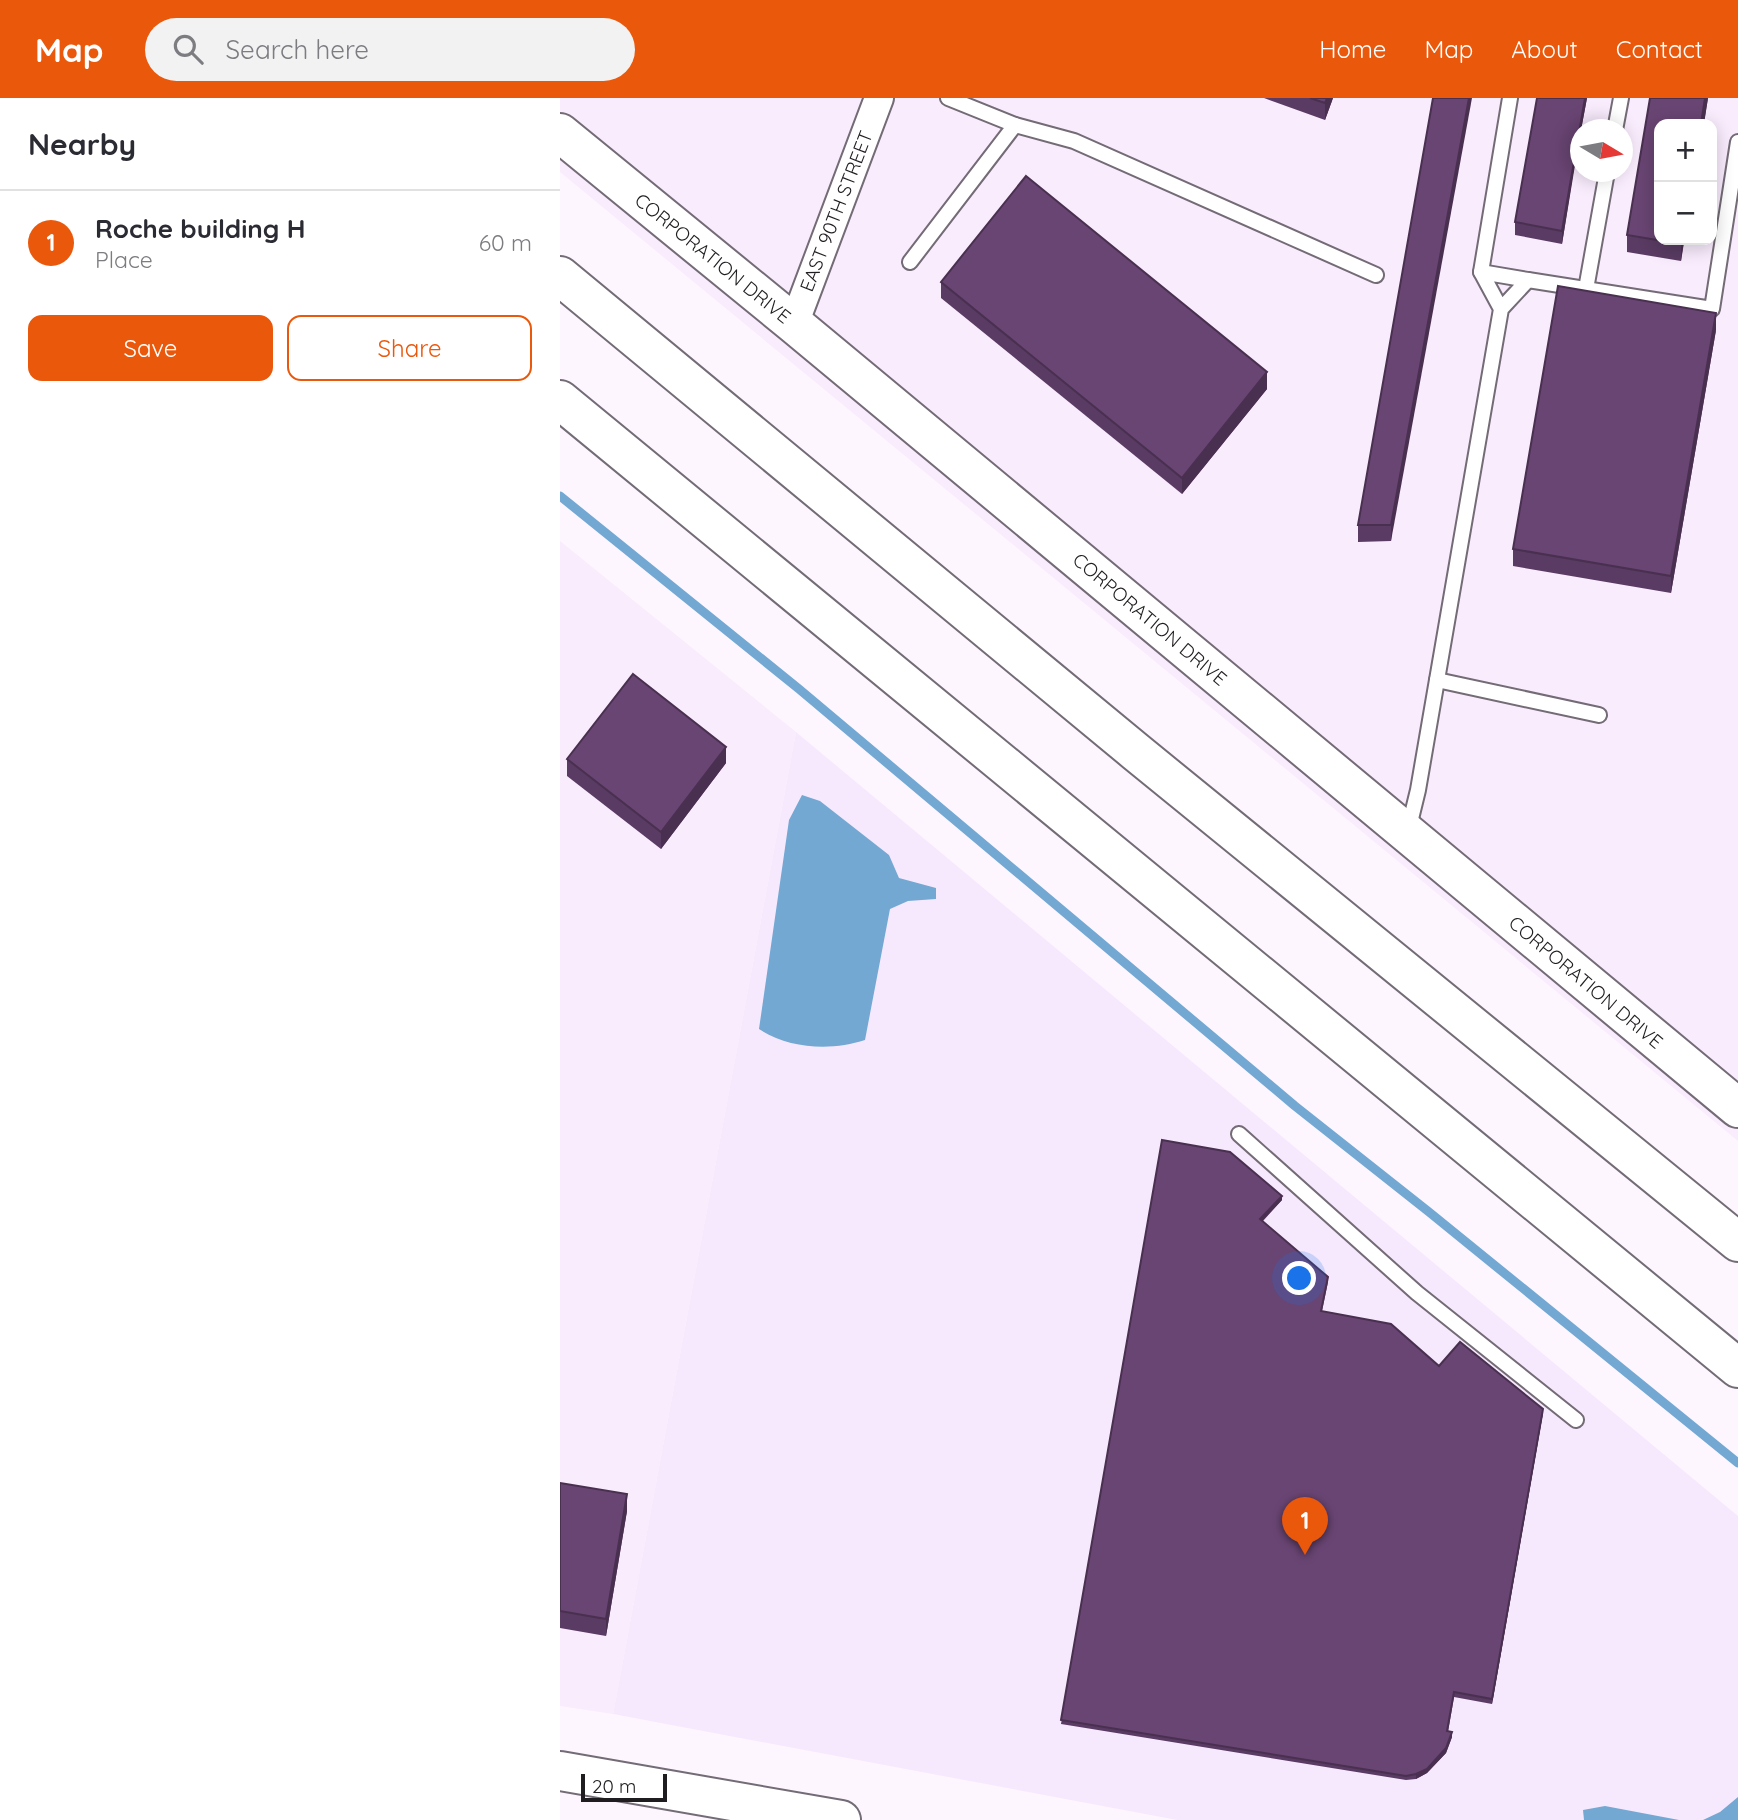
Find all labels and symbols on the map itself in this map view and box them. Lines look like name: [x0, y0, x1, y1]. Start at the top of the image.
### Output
north arrow: [1570, 119, 1633, 182]
street label: EAST 90TH STREET: [794, 127, 878, 295]
street label: CORPORATION DRIVE: [630, 188, 796, 328]
street label: CORPORATION DRIVE: [1068, 547, 1232, 691]
street label: CORPORATION DRIVE: [1504, 910, 1668, 1054]
your location: [1282, 1261, 1316, 1295]
pin: 1: [1282, 1497, 1328, 1555]
scale bar: [581, 1771, 667, 1803]

